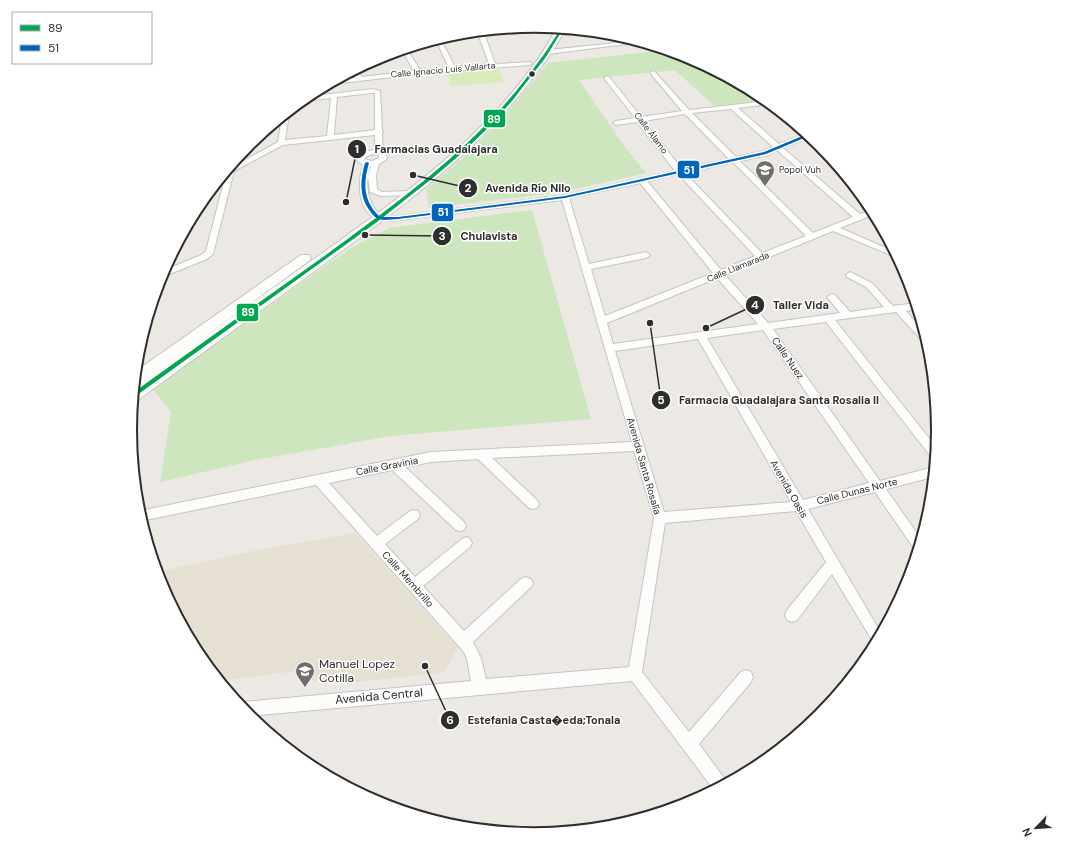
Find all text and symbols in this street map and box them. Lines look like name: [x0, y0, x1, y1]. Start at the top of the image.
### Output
legend: [12, 12, 152, 64]
text: 89: [48, 20, 62, 36]
text: 51: [48, 40, 59, 56]
street label: Calle Ignacio Luis Vallarta: [390, 59, 496, 81]
unlabelled marker: [527, 69, 537, 79]
line badge: 89: [483, 109, 506, 128]
street label: Calle Álamo: [631, 109, 671, 156]
text: 89: [487, 112, 501, 126]
callout: Farmacias Guadalajara: [347, 137, 506, 160]
text: 1: [355, 141, 359, 157]
text: Farmacias Guadalajara: [374, 142, 498, 156]
school or university icon: Popol Vuh: [754, 159, 776, 187]
line badge: 51: [677, 160, 700, 179]
text: 51: [684, 163, 694, 177]
place label: Popol Vuh: [779, 164, 821, 176]
callout: Avenida Río Nilo: [458, 177, 579, 200]
text: 2: [465, 180, 472, 196]
text: Avenida Río Nilo: [485, 181, 571, 195]
line badge: 51: [431, 203, 454, 222]
text: 51: [438, 205, 448, 219]
callout: Chulavista: [432, 225, 525, 248]
text: 3: [438, 228, 446, 244]
text: Chulavista: [460, 229, 518, 243]
street label: Calle Llamarada: [705, 249, 771, 285]
callout: Taller Vida: [745, 294, 837, 317]
text: 4: [751, 297, 759, 313]
text: Taller Vida: [773, 298, 829, 312]
line badge: 89: [236, 303, 259, 322]
text: 89: [241, 305, 255, 319]
street label: Calle Nuez: [769, 334, 807, 382]
callout: Farmacia Guadalajara Santa Rosalia II: [651, 388, 887, 411]
text: 5: [657, 392, 665, 408]
text: Farmacia Guadalajara Santa Rosalia II: [679, 393, 879, 407]
street label: Avenida Santa Rosalía: [624, 416, 664, 516]
street label: Calle Gravinia: [355, 454, 419, 478]
street label: Avenida Oasis: [767, 458, 811, 520]
street label: Calle Dunas Norte: [815, 475, 899, 507]
street label: Calle Membrillo: [379, 548, 437, 610]
place label: Manuel Lopez Cotilla: [319, 656, 395, 686]
school or university icon: Manuel Lopez Cotilla: [294, 660, 316, 688]
street label: Avenida Central: [335, 684, 423, 708]
callout: Estefania Casta�eda;Tonala: [440, 708, 628, 731]
text: 6: [446, 712, 454, 728]
text: Estefania Casta�eda;Tonala: [468, 713, 620, 727]
north arrow: [1016, 808, 1056, 848]
text: N: [1019, 826, 1035, 839]

